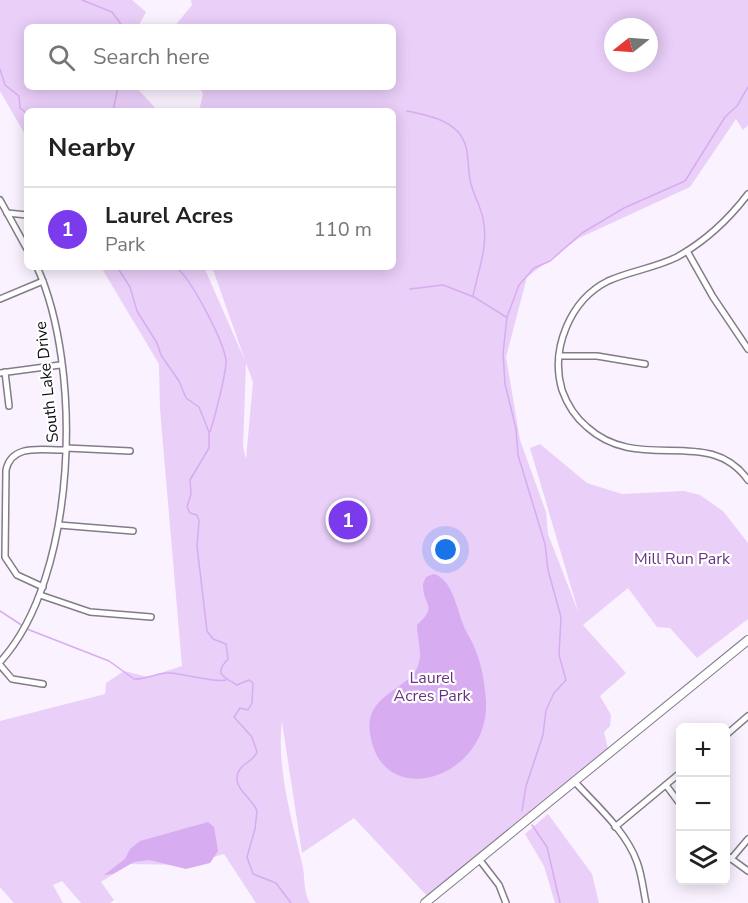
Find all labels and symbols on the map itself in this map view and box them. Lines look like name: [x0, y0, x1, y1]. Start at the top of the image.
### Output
north arrow: [604, 18, 658, 72]
street label: South Lake Drive: [30, 320, 64, 444]
pin: 1: [328, 498, 368, 542]
your location: [431, 535, 460, 564]
park label: Mill Run Park: [634, 548, 731, 570]
park label: Laurel Acres Park: [394, 667, 471, 707]

